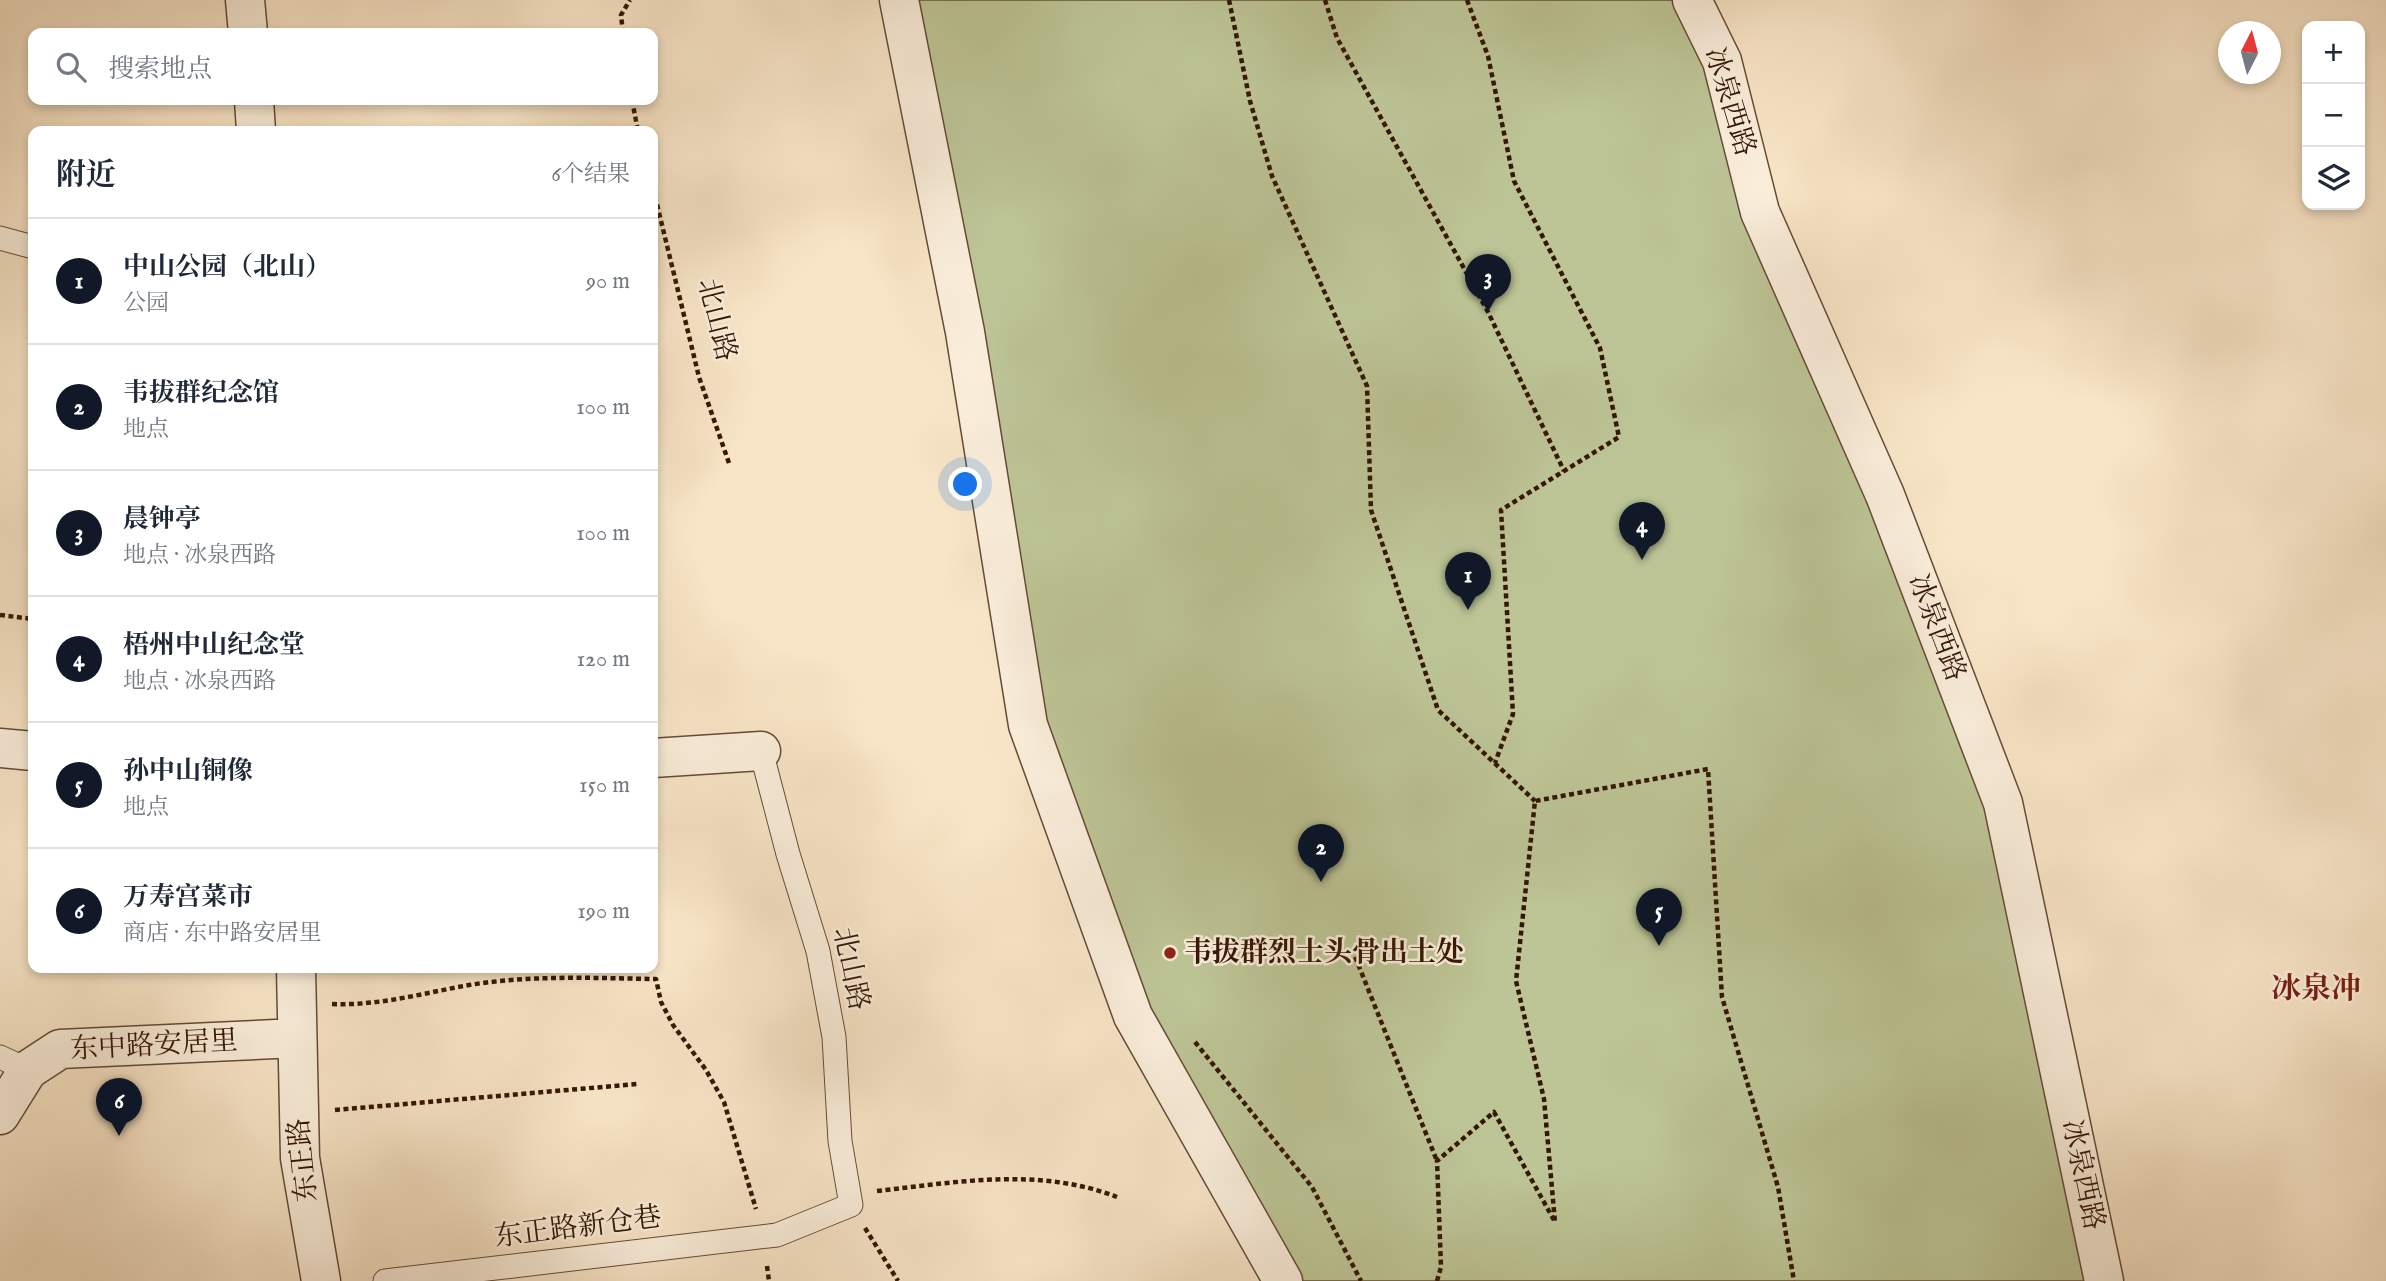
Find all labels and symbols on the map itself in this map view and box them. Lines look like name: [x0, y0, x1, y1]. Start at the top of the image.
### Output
north arrow: [2218, 21, 2281, 84]
street label: 冰泉西路: [1696, 43, 1762, 161]
pin: 3: [1465, 254, 1511, 312]
street label: 北山路: [689, 275, 743, 365]
your location: [948, 467, 982, 501]
pin: 4: [1619, 502, 1665, 560]
pin: 1: [1445, 552, 1491, 610]
street label: 冰泉西路: [1900, 569, 1972, 687]
pin: 2: [1298, 824, 1344, 882]
pin: 5: [1636, 888, 1682, 946]
street label: 北山路: [824, 924, 876, 1014]
place label: 韦拔群烈士头骨出土处: [1184, 936, 1464, 971]
marker: 韦拔群烈士头骨出土处: [1162, 945, 1178, 961]
district label: 冰泉冲: [2271, 971, 2361, 1009]
street label: 东中路安居里: [69, 1024, 239, 1068]
pin: 6: [96, 1078, 142, 1136]
street label: 东正路: [282, 1116, 326, 1204]
street label: 冰泉西路: [2053, 1117, 2111, 1233]
street label: 东正路新仓巷: [492, 1200, 664, 1256]

